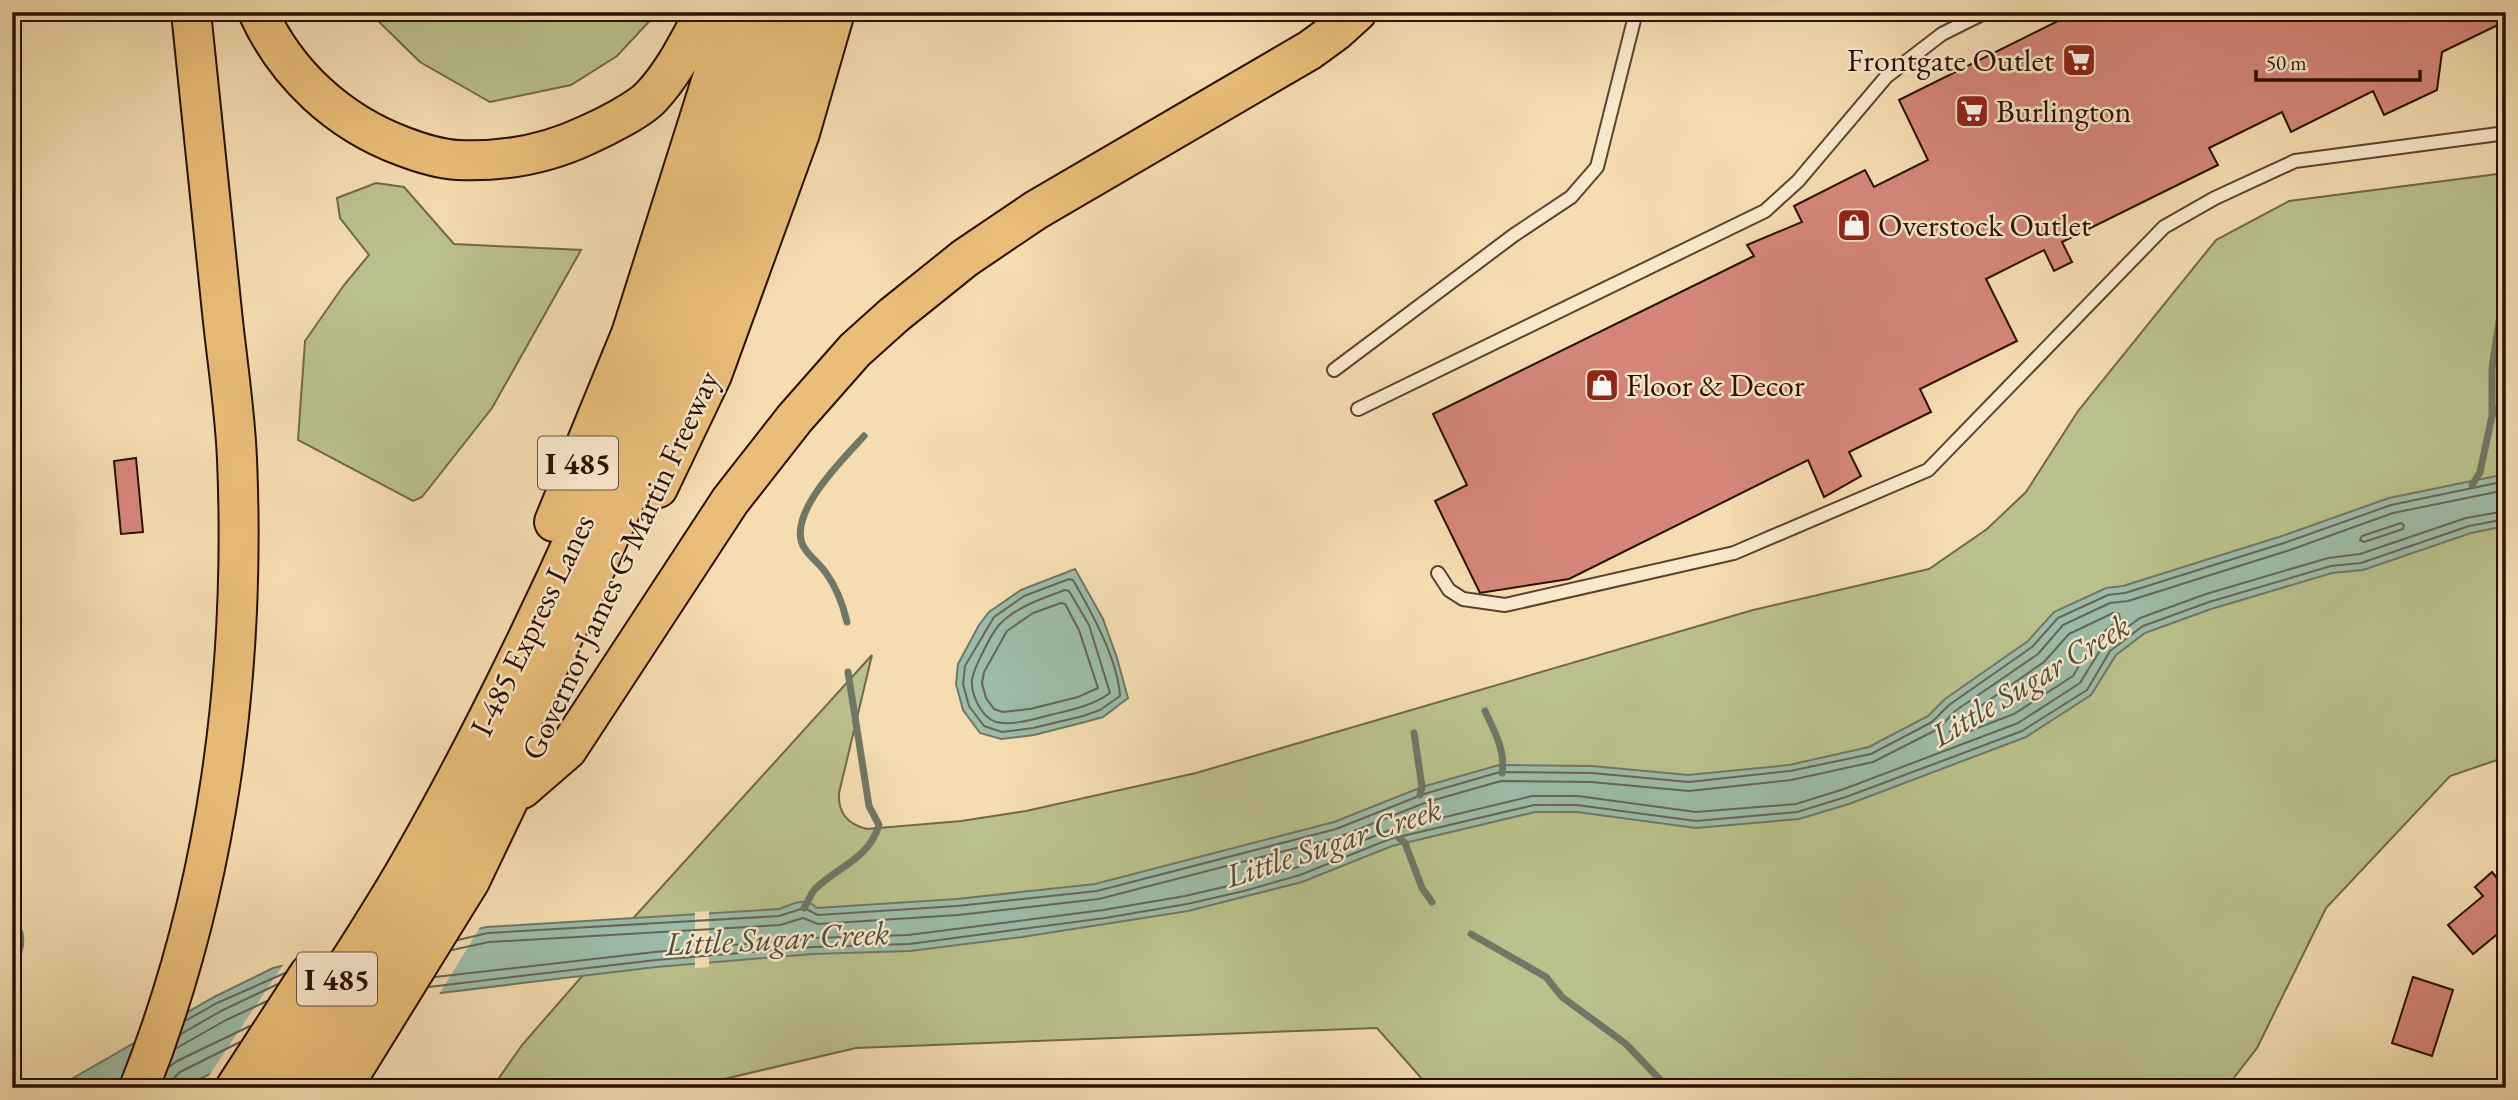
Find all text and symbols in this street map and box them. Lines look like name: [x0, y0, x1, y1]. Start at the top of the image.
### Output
scale bar: [2256, 38, 2420, 82]
place label: Frontgate Outlet: [1847, 39, 2054, 81]
supermarket icon: Frontgate Outlet: [2060, 41, 2098, 79]
text: 50 m: [2266, 49, 2307, 76]
place label: Burlington: [1996, 90, 2132, 132]
supermarket icon: Burlington: [1953, 92, 1991, 130]
place label: Overstock Outlet: [1878, 204, 2091, 246]
shop icon: Overstock Outlet: [1835, 206, 1873, 244]
street label: Governor James G Martin Freeway: [511, 363, 729, 766]
place label: Floor & Decor: [1626, 364, 1805, 406]
shop icon: Floor & Decor: [1583, 366, 1621, 404]
road number: I 485: [538, 436, 618, 490]
street label: I-485 Express Lanes: [460, 507, 604, 743]
water label: Little Sugar Creek: [1922, 604, 2137, 757]
water label: Little Sugar Creek: [1219, 787, 1447, 897]
water label: Little Sugar Creek: [663, 911, 890, 965]
road number: I 485: [297, 953, 377, 1006]

